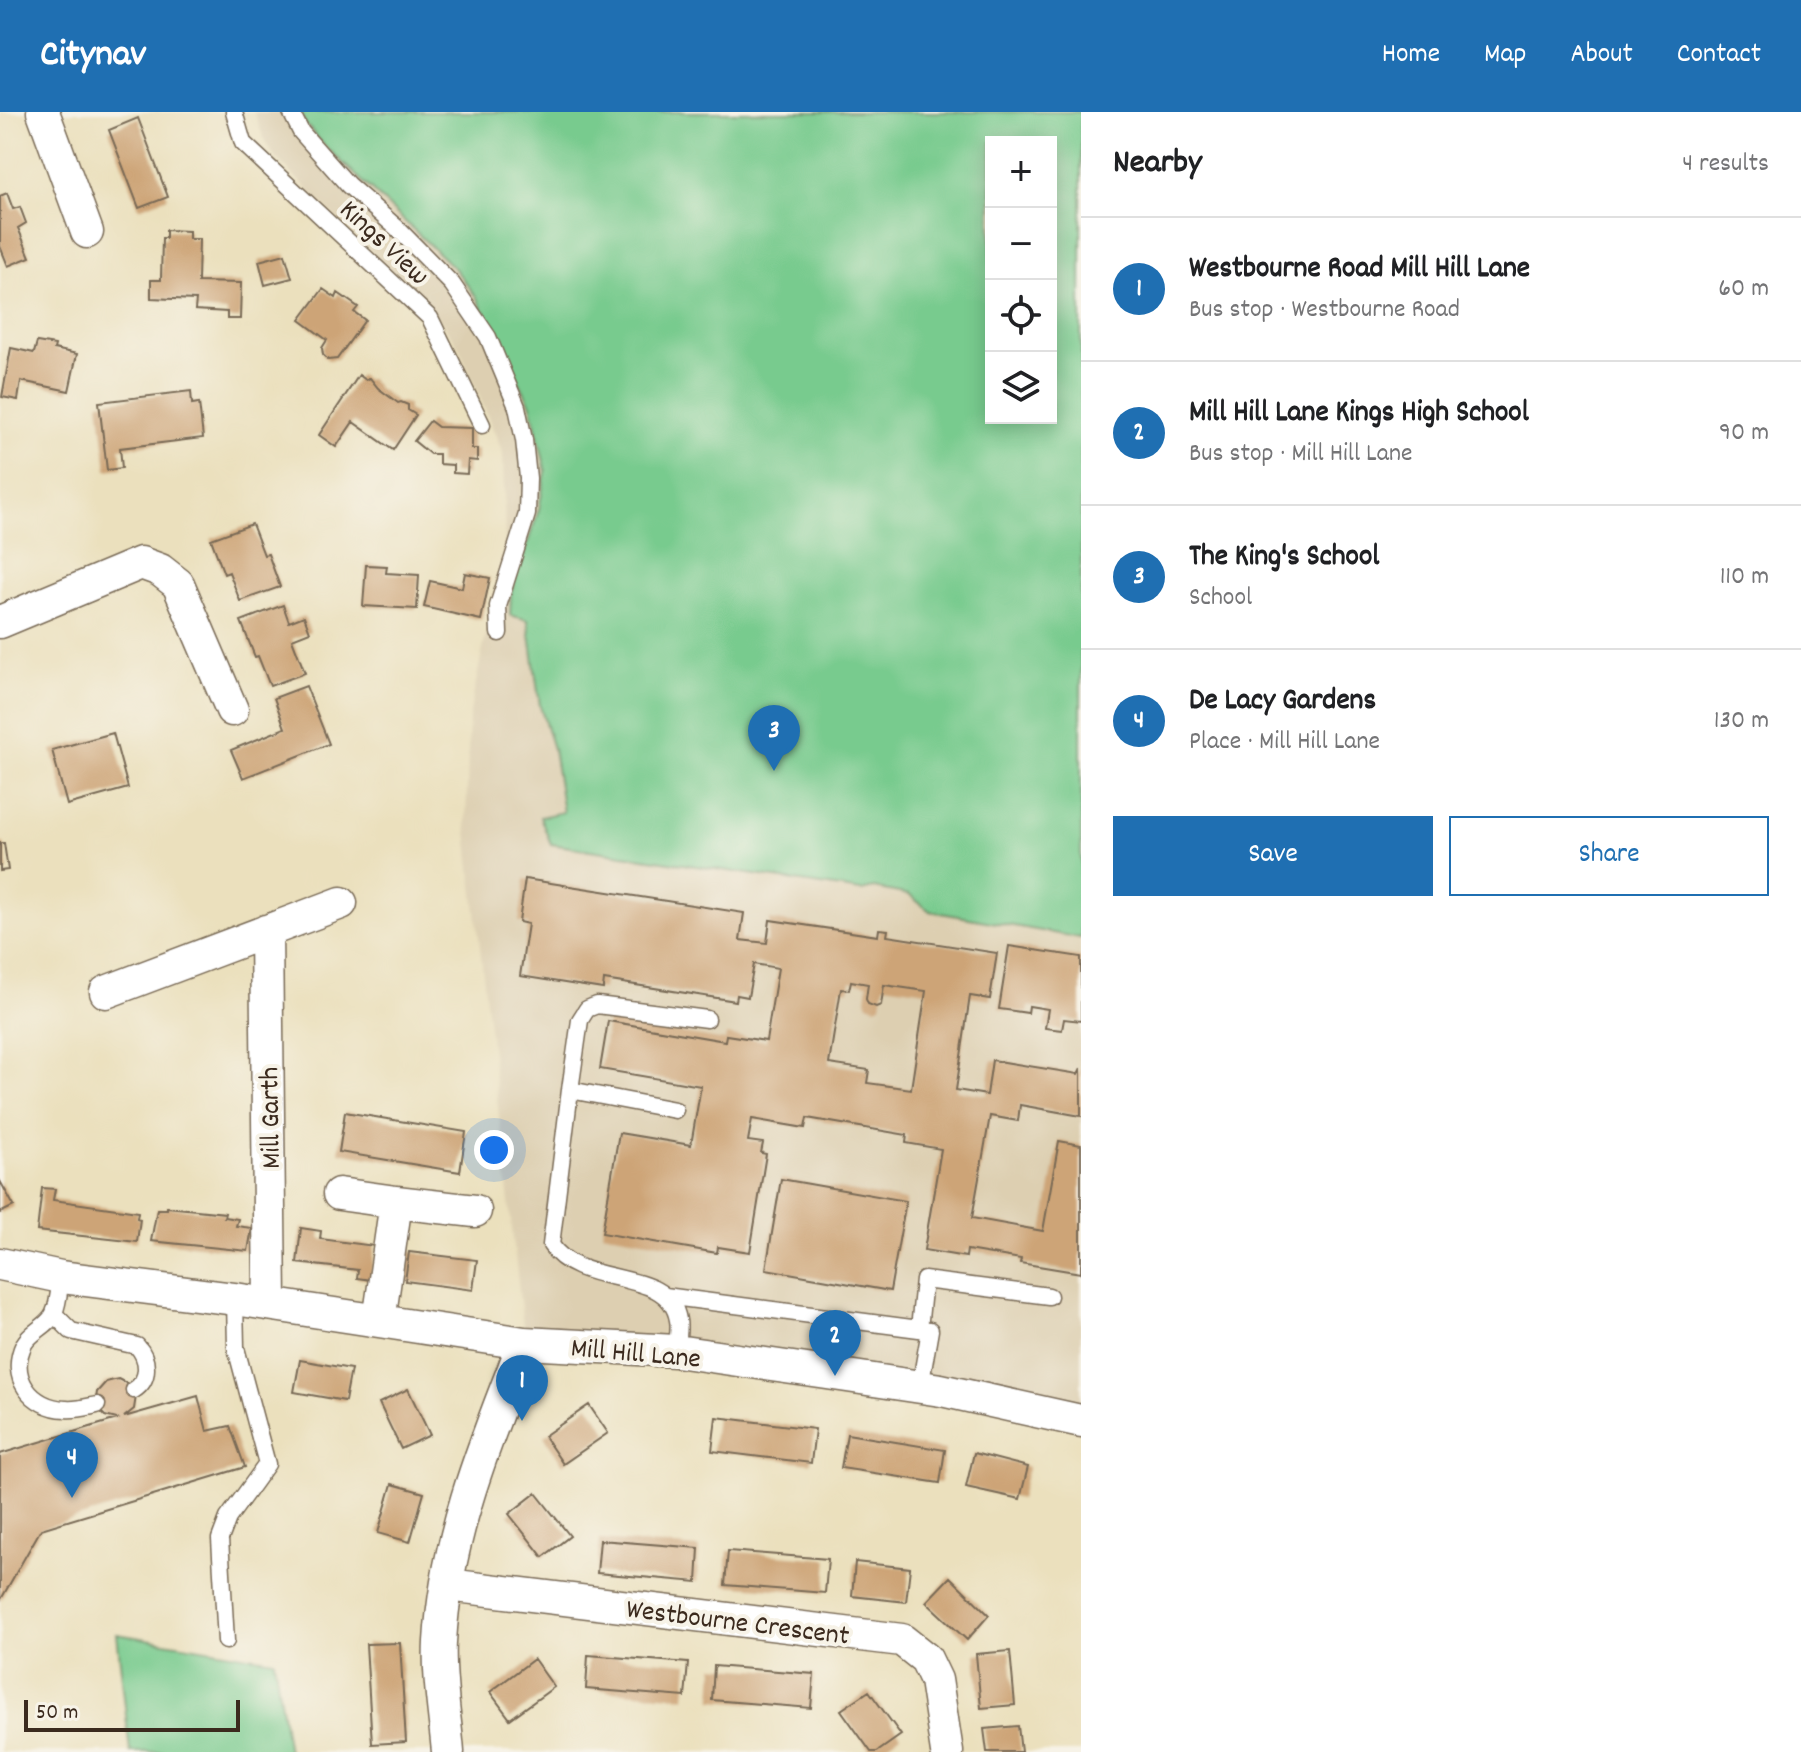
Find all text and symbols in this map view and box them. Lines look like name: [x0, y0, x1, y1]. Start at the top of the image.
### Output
text: Citynav: [40, 29, 146, 84]
text: Home: [1382, 36, 1440, 76]
text: Map: [1484, 36, 1526, 76]
text: About: [1570, 36, 1633, 76]
text: Contact: [1677, 36, 1761, 76]
map controls: [985, 136, 1057, 424]
button: +: [985, 136, 1057, 208]
text: Nearby: [1113, 140, 1202, 189]
text: 4 results: [1682, 146, 1769, 183]
street label: Kings View: [329, 192, 437, 297]
button: −: [985, 208, 1057, 280]
text: Westbourne Road Mill Hill Lane: [1189, 249, 1530, 292]
text: 1: [1136, 271, 1142, 308]
text: 60 m: [1718, 271, 1769, 308]
button: locate: [985, 280, 1057, 352]
text: Bus stop · Westbourne Road: [1189, 292, 1460, 329]
button: layers: [985, 352, 1057, 424]
text: Mill Hill Lane Kings High School: [1189, 393, 1529, 436]
text: 2: [1133, 415, 1145, 452]
text: 90 m: [1719, 415, 1769, 452]
text: Bus stop · Mill Hill Lane: [1189, 436, 1412, 473]
text: The King's School: [1189, 537, 1379, 580]
text: 3: [1133, 559, 1145, 596]
text: 110 m: [1720, 559, 1769, 596]
text: School: [1189, 580, 1252, 617]
text: De Lacy Gardens: [1189, 681, 1376, 724]
text: 4: [1134, 703, 1144, 740]
text: 130 m: [1714, 703, 1769, 740]
pin: 3: [748, 705, 800, 771]
text: Place · Mill Hill Lane: [1189, 724, 1380, 761]
button: Save: [1113, 816, 1433, 896]
button: Share: [1449, 816, 1769, 896]
street label: Mill Garth: [252, 1067, 294, 1169]
your location: [474, 1130, 514, 1170]
pin: 2: [809, 1310, 861, 1376]
street label: Mill Hill Lane: [569, 1330, 702, 1382]
pin: 1: [496, 1355, 548, 1421]
pin: 4: [46, 1432, 98, 1498]
street label: Westbourne Crescent: [624, 1591, 851, 1658]
scale bar: [24, 1696, 240, 1732]
text: 50 m: [36, 1698, 78, 1729]

